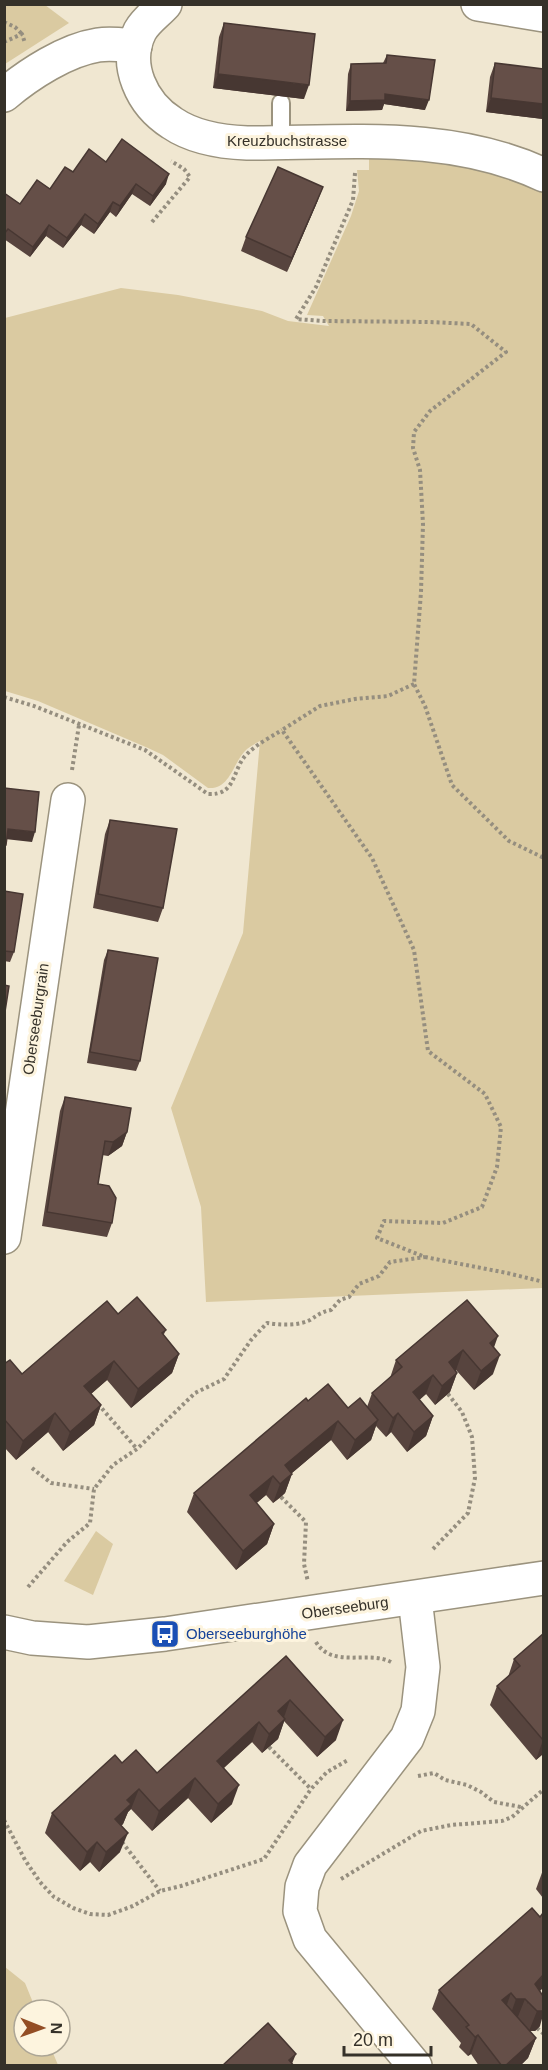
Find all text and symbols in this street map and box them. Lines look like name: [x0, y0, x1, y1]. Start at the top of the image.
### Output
street label: Kreuzbuchstrasse: [227, 132, 347, 149]
street label: Oberseeburgrain: [19, 962, 52, 1076]
street label: Oberseeburg: [300, 1593, 389, 1622]
bus stop icon: Oberseeburghöhe: [149, 1618, 181, 1650]
place label: Oberseeburghöhe: [186, 1625, 307, 1642]
north arrow: [12, 1998, 72, 2058]
scale bar: [344, 2019, 431, 2057]
text: N: [48, 2022, 65, 2034]
text: 20 m: [353, 2030, 393, 2050]

